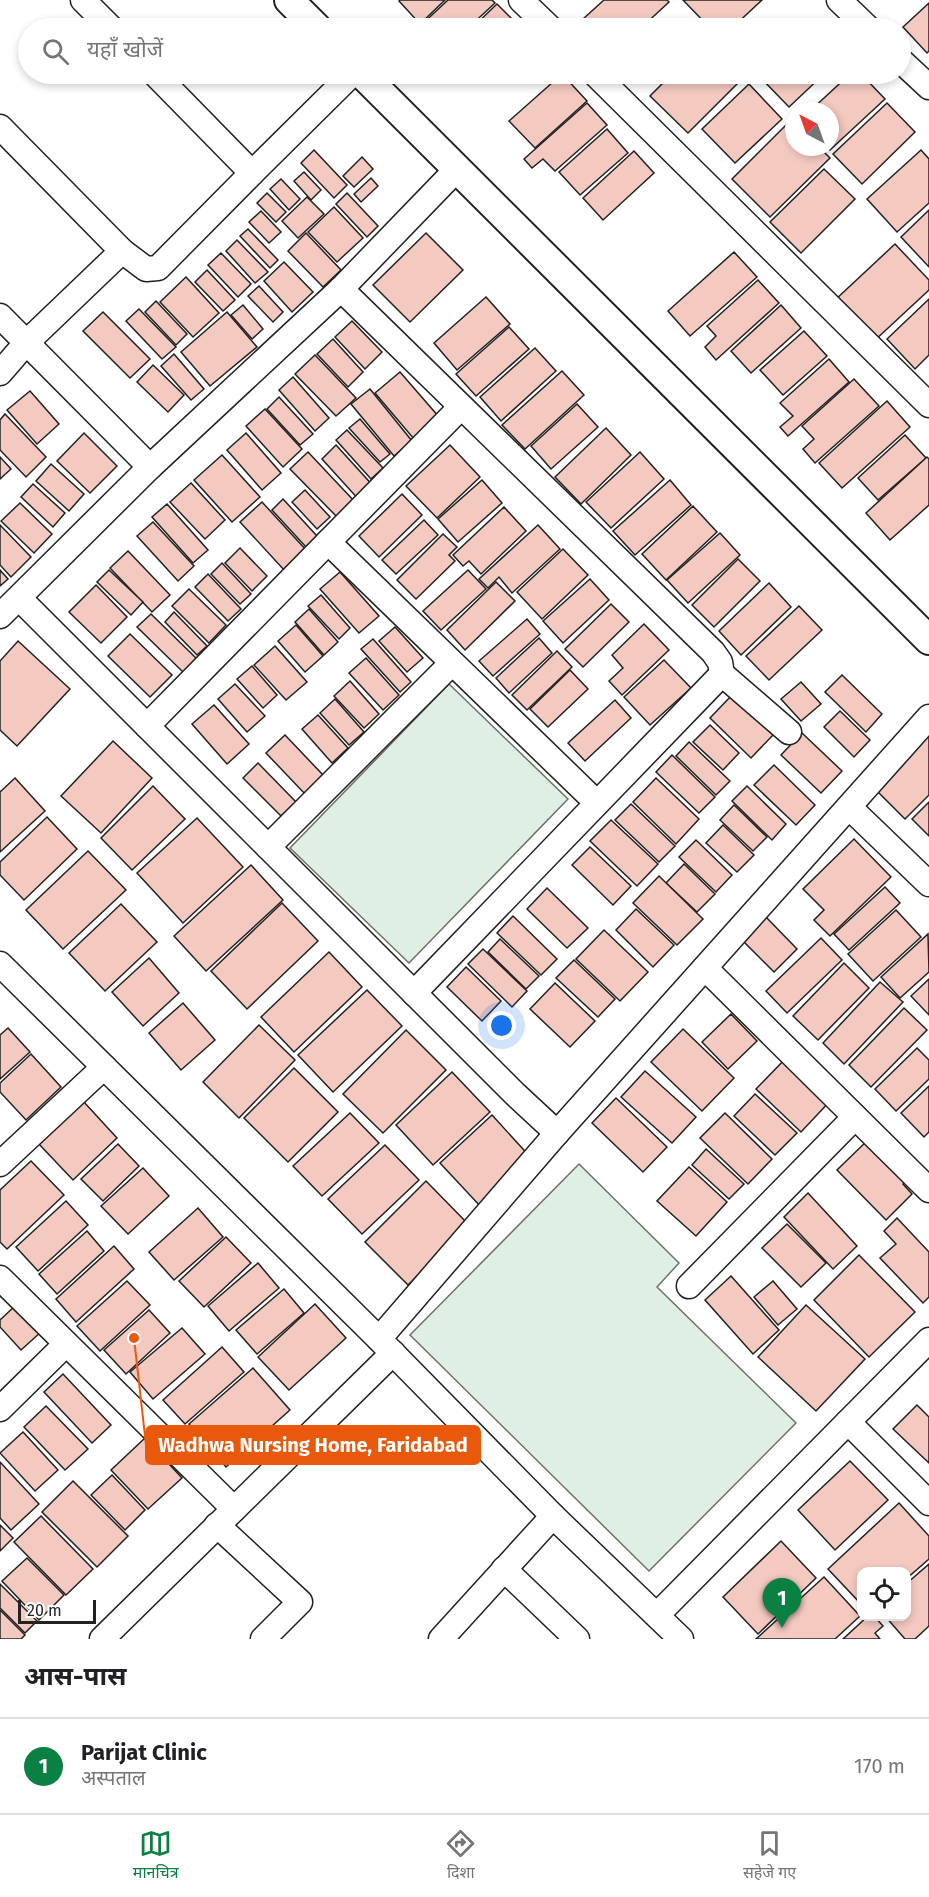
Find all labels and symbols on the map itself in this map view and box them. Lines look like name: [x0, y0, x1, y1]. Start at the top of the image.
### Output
north arrow: [785, 102, 839, 156]
your location: [487, 1011, 516, 1040]
callout: Wadhwa Nursing Home, Faridabad: [146, 1426, 480, 1464]
text: Wadhwa Nursing Home, Faridabad: [158, 1433, 468, 1457]
pin: 1: [762, 1578, 802, 1628]
scale bar: [18, 1597, 96, 1624]

